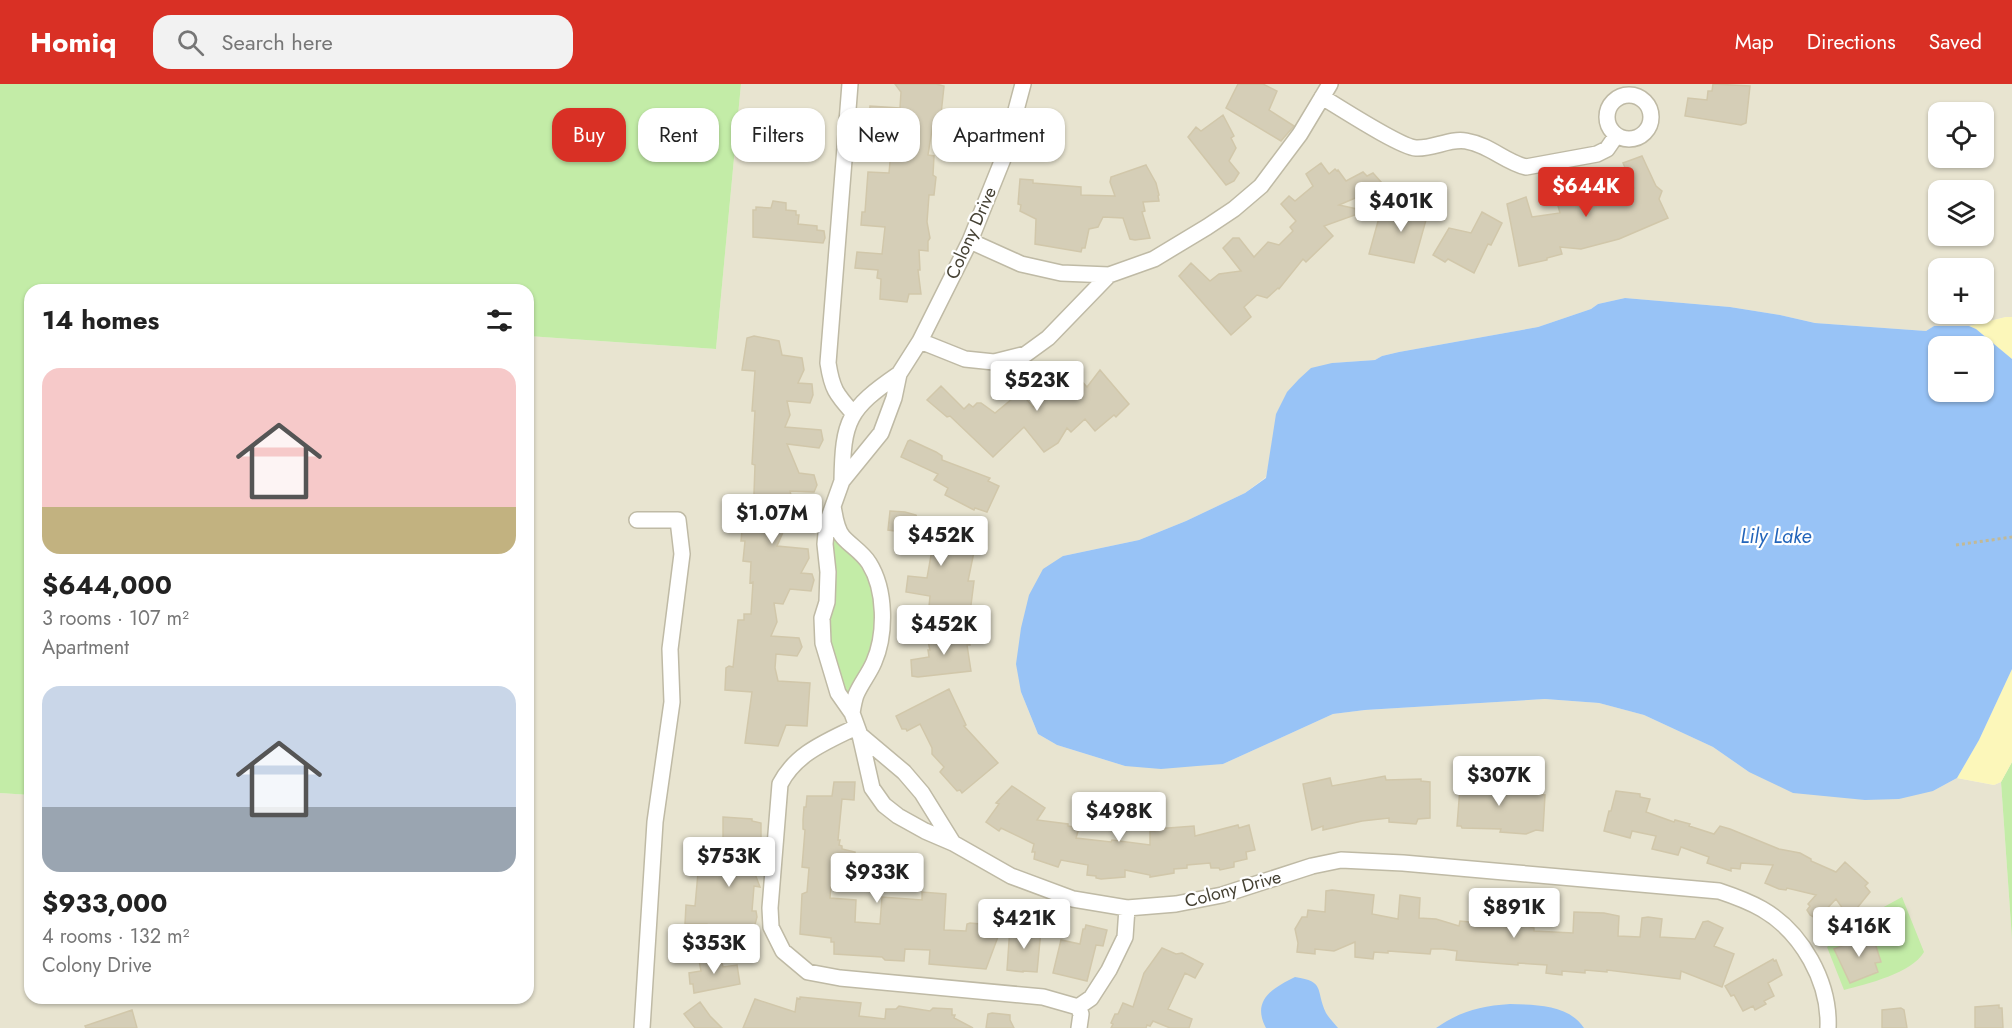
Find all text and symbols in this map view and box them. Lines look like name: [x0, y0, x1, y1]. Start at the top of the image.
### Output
search box: [153, 15, 573, 69]
text: Homiq: [30, 22, 117, 63]
icon: search: [174, 26, 207, 59]
text: Search here: [222, 26, 333, 58]
text: Map: [1735, 27, 1774, 57]
text: Directions: [1807, 27, 1896, 57]
text: Saved: [1929, 27, 1982, 57]
map controls: [1928, 102, 1994, 402]
button: locate: [1928, 102, 1994, 168]
chip: Buy: [552, 108, 626, 162]
chip: Rent: [638, 108, 719, 162]
chip: Filters: [731, 108, 825, 162]
chip: New: [837, 108, 920, 162]
chip: Apartment: [932, 108, 1065, 162]
pin: $644K: [1544, 167, 1628, 218]
text: $644K: [1552, 172, 1620, 201]
button: layers: [1928, 180, 1994, 246]
pin: $401K: [1359, 182, 1443, 233]
street label: Colony Drive: [939, 183, 1003, 283]
text: $401K: [1369, 187, 1433, 216]
button: +: [1928, 258, 1994, 324]
text: 14 homes: [42, 301, 159, 339]
icon: filters: [483, 304, 516, 337]
button: −: [1928, 336, 1994, 402]
pin: $523K: [995, 361, 1079, 412]
text: $523K: [1005, 366, 1069, 395]
icon: home: [225, 407, 333, 515]
pin: $1.07M: [723, 494, 821, 545]
text: $1.07M: [736, 499, 808, 528]
pin: $452K: [899, 516, 983, 567]
text: $452K: [908, 521, 974, 550]
water label: Lily Lake: [1741, 522, 1811, 551]
text: $644,000: [42, 566, 172, 604]
text: 3 rooms · 107 m²: [42, 604, 189, 633]
pin: $452K: [902, 605, 986, 656]
text: $452K: [911, 610, 977, 639]
text: Apartment: [42, 633, 129, 662]
icon: home: [225, 725, 333, 833]
pin: $307K: [1457, 756, 1541, 807]
text: $307K: [1467, 761, 1531, 790]
pin: $498K: [1077, 792, 1161, 843]
text: $498K: [1086, 797, 1152, 826]
pin: $753K: [687, 837, 771, 888]
text: $753K: [697, 842, 761, 871]
pin: $933K: [835, 853, 919, 904]
text: $933K: [845, 858, 909, 887]
street label: Colony Drive: [1182, 864, 1284, 914]
text: $933,000: [42, 884, 168, 922]
pin: $891K: [1472, 888, 1556, 939]
text: $891K: [1483, 893, 1545, 922]
pin: $421K: [982, 899, 1066, 950]
text: $421K: [992, 904, 1056, 933]
pin: $416K: [1817, 907, 1901, 958]
text: $416K: [1827, 912, 1891, 941]
text: 4 rooms · 132 m²: [42, 922, 190, 951]
pin: $353K: [672, 924, 756, 975]
text: $353K: [682, 929, 746, 958]
text: Colony Drive: [42, 951, 152, 980]

